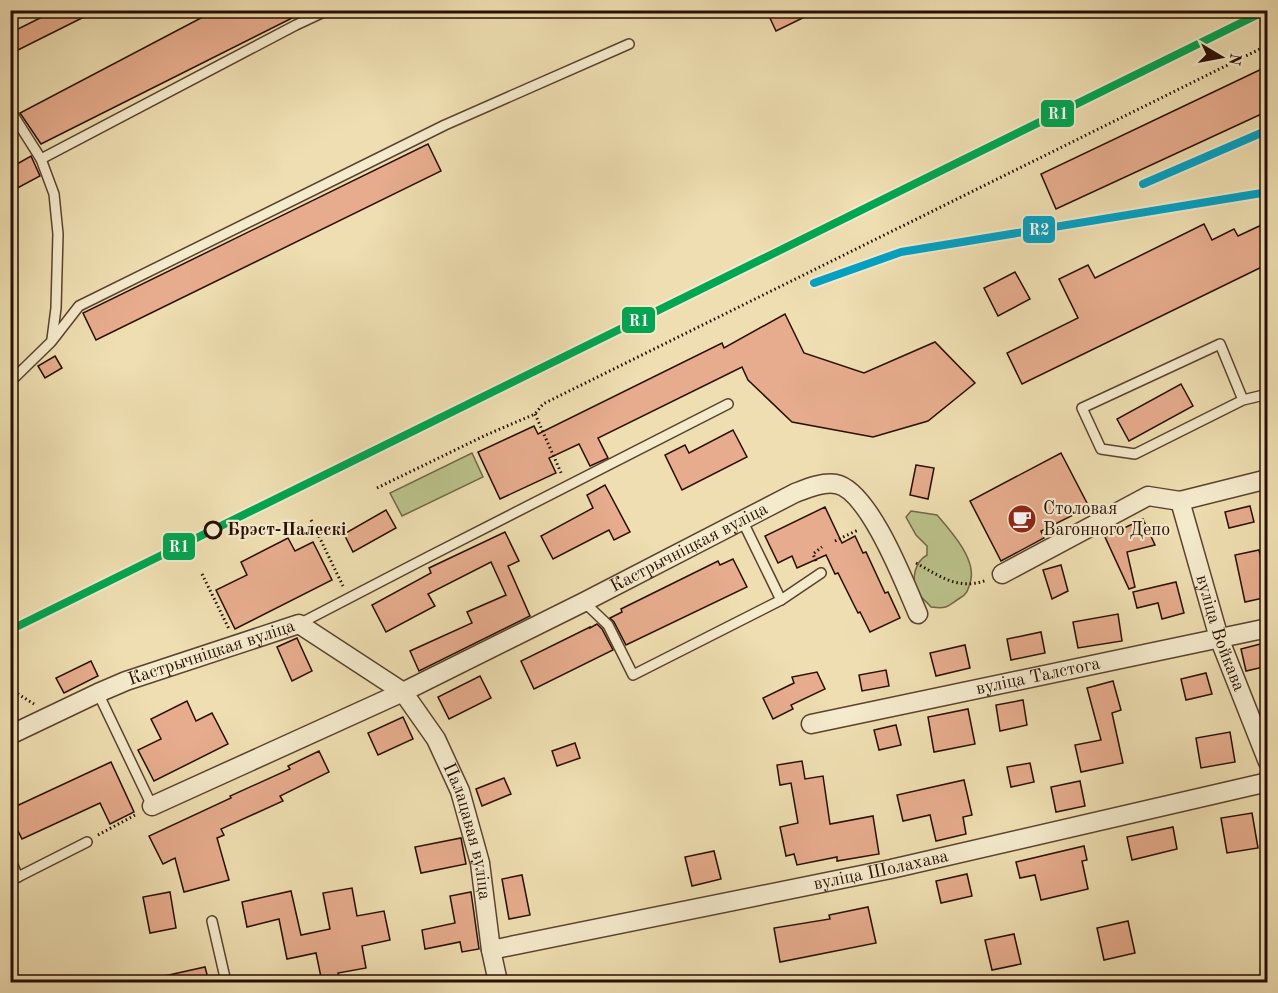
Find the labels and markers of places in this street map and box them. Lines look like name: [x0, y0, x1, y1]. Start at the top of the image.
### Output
place label: Столовая Вагонного Депо: [1043, 500, 1170, 539]
cafe icon: Столовая Вагонного Депо: [1006, 503, 1038, 535]
marker: Брэст-Палескі: [204, 521, 222, 539]
place label: Брэст-Палескі: [227, 521, 346, 539]

